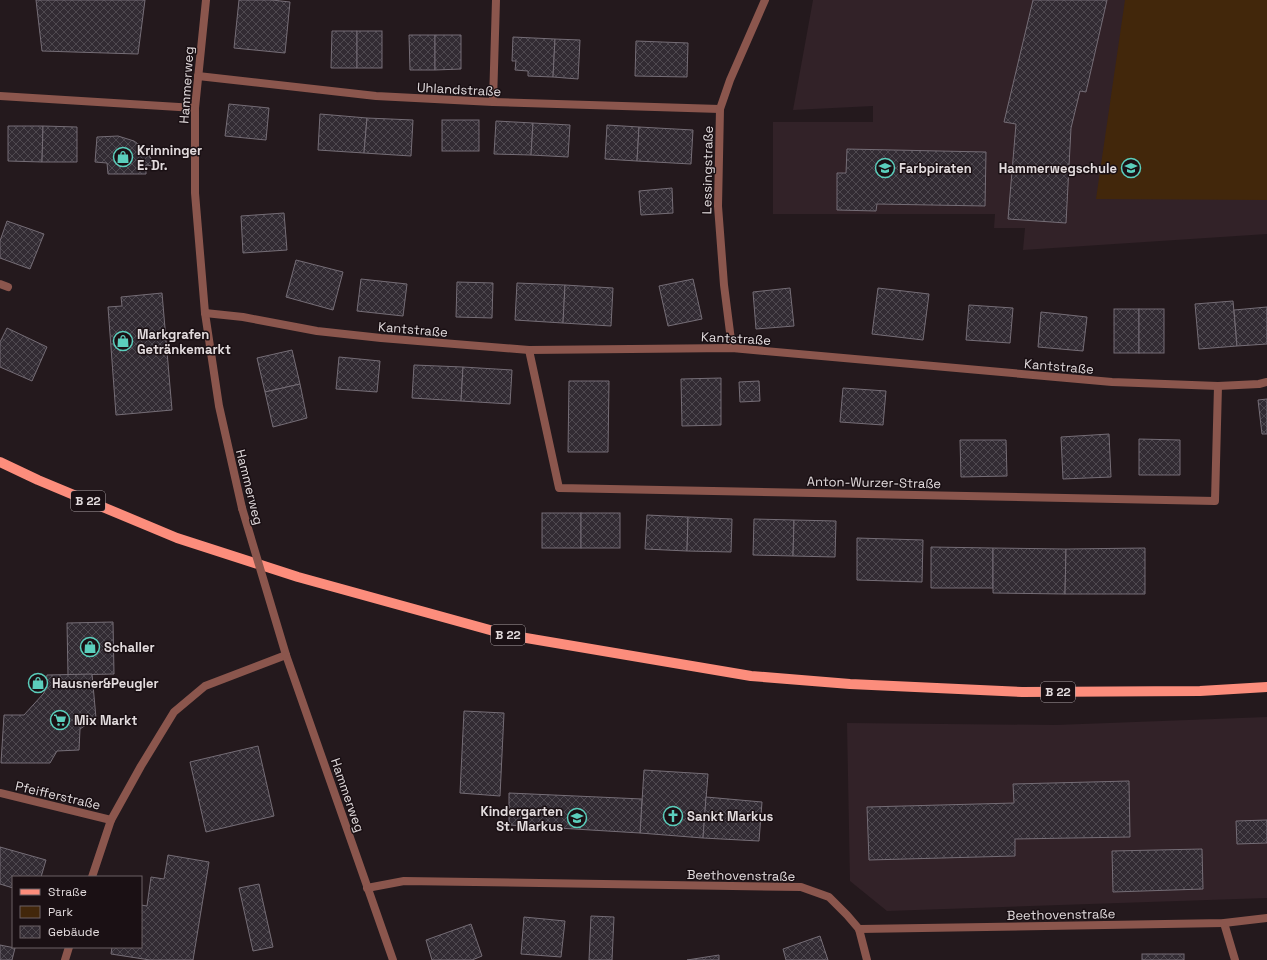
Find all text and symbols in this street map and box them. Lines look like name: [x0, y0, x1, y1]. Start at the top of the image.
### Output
street label: Hammerweg: [175, 46, 198, 124]
street label: Uhlandstraße: [416, 79, 502, 100]
street label: Lessingstraße: [698, 126, 717, 214]
place label: Krinninger E. Dr.: [137, 142, 202, 174]
shop icon: Krinninger E. Dr.: [112, 146, 134, 168]
school or university icon: Farbpiraten: [874, 157, 896, 179]
school or university icon: Hammerwegschule: [1120, 157, 1142, 179]
place label: Farbpiraten: [899, 160, 972, 177]
place label: Hammerwegschule: [999, 160, 1117, 177]
street label: Kantstraße: [377, 318, 449, 341]
place label: Markgrafen Getränkemarkt: [137, 326, 231, 358]
street label: Kantstraße: [701, 328, 771, 349]
shop icon: Markgrafen Getränkemarkt: [112, 330, 134, 352]
street label: Kantstraße: [1023, 355, 1095, 378]
street label: Hammerweg: [232, 448, 267, 527]
street label: Anton-Wurzer-Straße: [807, 473, 941, 492]
road number: B 22: [71, 491, 105, 511]
road number: B 22: [491, 625, 525, 645]
shop icon: Schaller: [79, 636, 101, 658]
place label: Schaller: [104, 639, 155, 656]
shop icon: Hausner&Peugler: [27, 672, 49, 694]
place label: Hausner&Peugler: [52, 675, 159, 692]
road number: B 22: [1041, 682, 1075, 702]
supermarket icon: Mix Markt: [49, 709, 71, 731]
place label: Mix Markt: [74, 712, 137, 729]
street label: Hammerweg: [327, 756, 368, 834]
street label: Pfeifferstraße: [14, 777, 102, 814]
place label: Kindergarten St. Markus: [481, 803, 563, 835]
church icon: Sankt Markus: [662, 805, 684, 827]
school or university icon: Kindergarten St. Markus: [566, 807, 588, 829]
place label: Sankt Markus: [687, 808, 773, 825]
street label: Beethovenstraße: [687, 866, 795, 885]
legend: [12, 876, 142, 948]
text: Straße: [48, 884, 87, 900]
text: Park: [48, 904, 73, 920]
street label: Beethovenstraße: [1007, 905, 1115, 924]
text: Gebäude: [48, 924, 100, 940]

